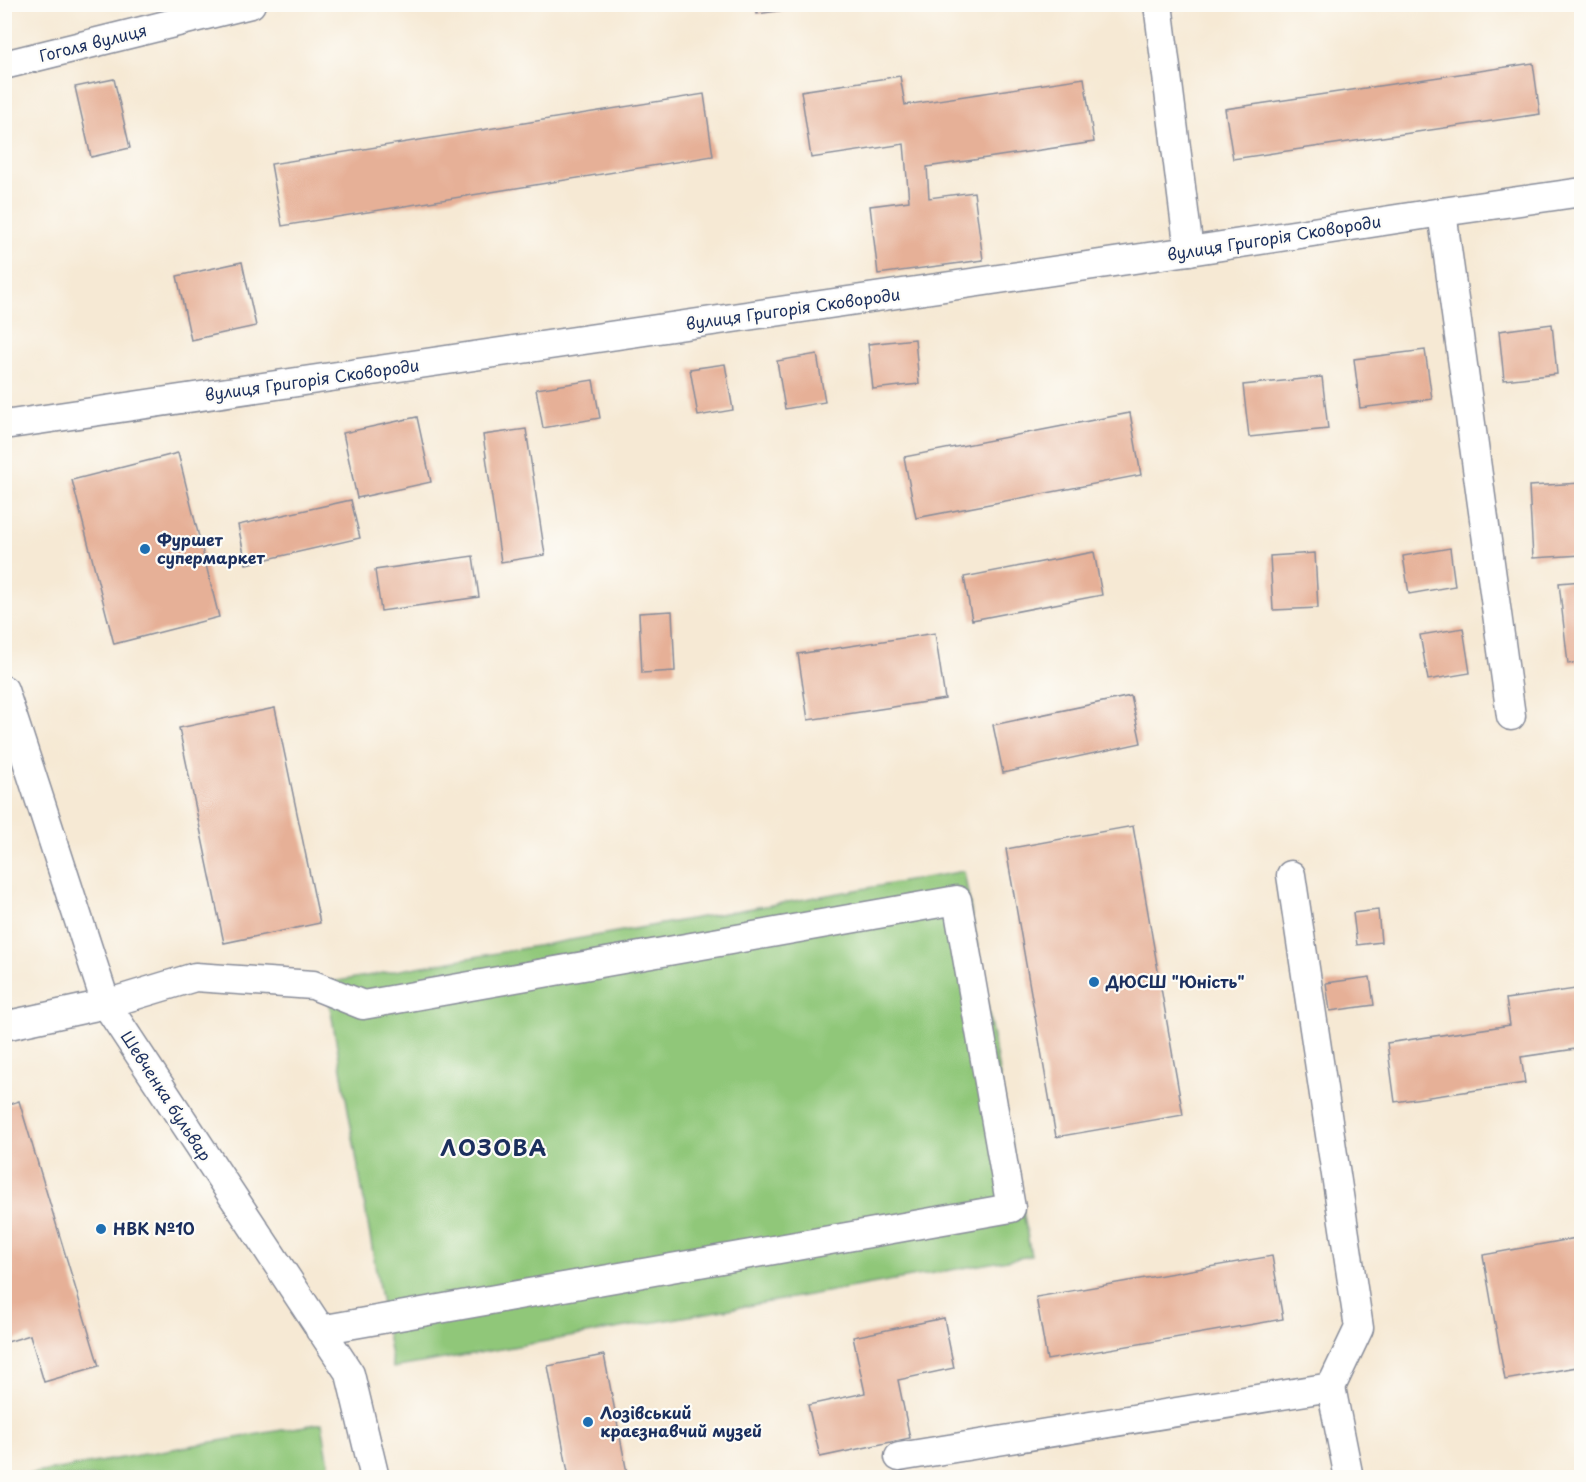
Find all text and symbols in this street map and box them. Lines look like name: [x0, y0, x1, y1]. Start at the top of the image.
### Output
street label: Гоголя вулиця: [36, 17, 149, 67]
street label: вулиця Григорія Сковороди: [1165, 208, 1383, 266]
street label: вулиця Григорія Сковороди: [684, 281, 902, 335]
street label: вулиця Григорія Сковороди: [203, 352, 421, 406]
place label: Фуршет супермаркет: [157, 527, 265, 569]
marker: Фуршет супермаркет: [138, 542, 152, 556]
place label: ДЮСШ "Юність": [1105, 969, 1245, 993]
marker: ДЮСШ "Юність": [1087, 975, 1101, 989]
street label: Шевченка бульвар: [116, 1026, 218, 1165]
district label: ЛОЗОВА: [440, 1130, 548, 1163]
place label: НВК №10: [113, 1216, 195, 1240]
marker: НВК №10: [94, 1222, 108, 1236]
place label: Лозівський краєзнавчий музей: [600, 1400, 762, 1442]
marker: Лозівський краєзнавчий музей: [581, 1415, 595, 1429]

